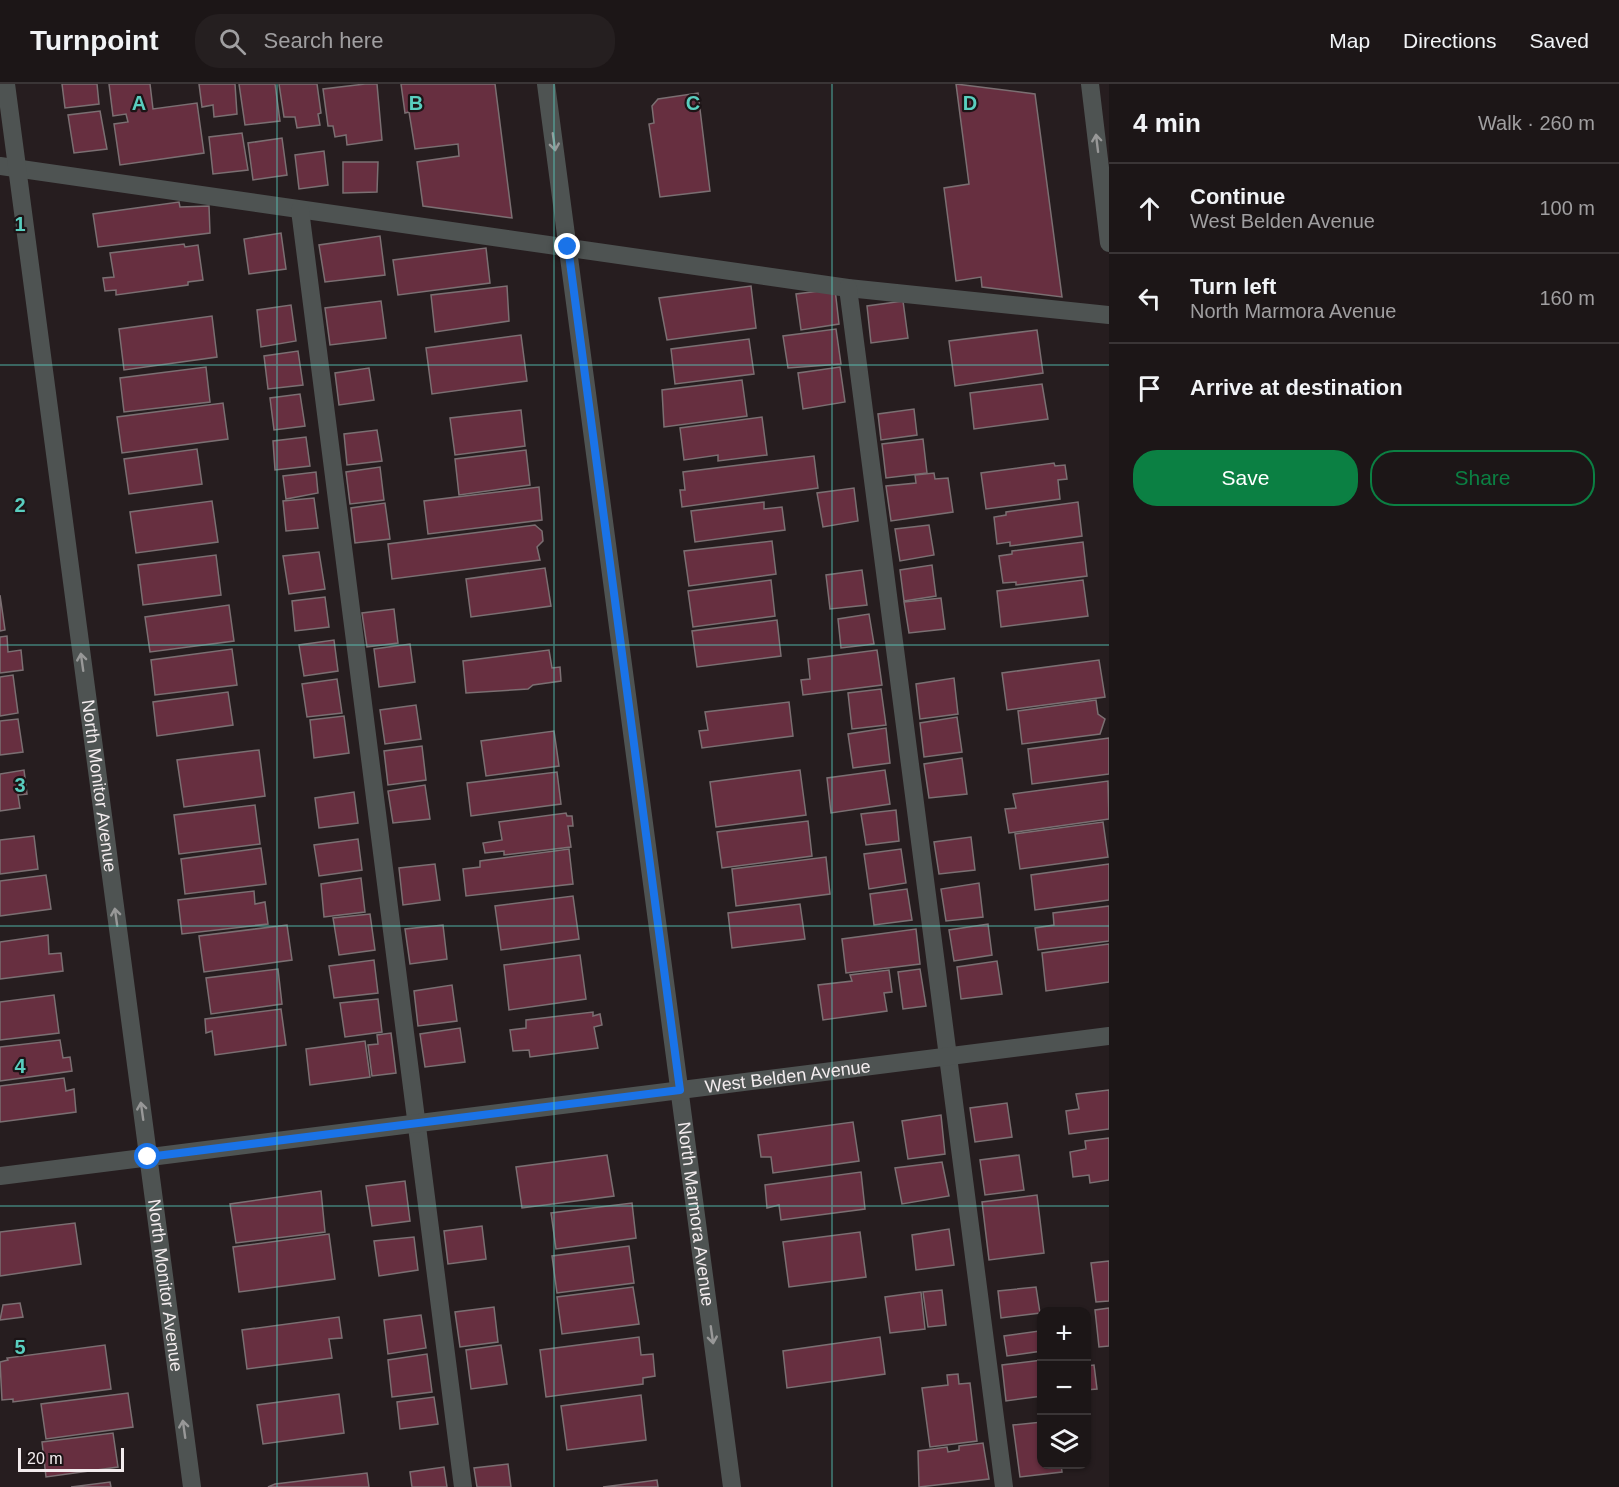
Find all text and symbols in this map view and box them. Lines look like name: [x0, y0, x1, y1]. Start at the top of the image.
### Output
search box: [195, 14, 615, 68]
text: Turnpoint: [30, 25, 159, 56]
icon: search: [216, 25, 249, 58]
text: Search here: [264, 28, 383, 53]
text: Map: [1329, 29, 1370, 52]
text: Directions: [1403, 29, 1496, 52]
text: Saved: [1529, 29, 1589, 52]
text: A: [132, 92, 146, 114]
text: B: [409, 92, 423, 114]
text: C: [686, 92, 700, 114]
text: D: [963, 92, 977, 114]
text: 4 min: [1133, 108, 1201, 138]
text: Walk · 260 m: [1478, 112, 1595, 134]
one-way arrow: [548, 132, 559, 151]
one-way arrow: [1091, 134, 1102, 154]
text: Continue: [1190, 184, 1285, 209]
icon: ahead: [1133, 192, 1166, 225]
text: 100 m: [1539, 197, 1595, 219]
text: West Belden Avenue: [1190, 210, 1375, 232]
text: 1: [14, 213, 26, 235]
route end: [554, 233, 580, 259]
text: Turn left: [1190, 274, 1276, 299]
icon: left: [1133, 282, 1166, 315]
text: 160 m: [1539, 287, 1595, 309]
text: North Marmora Avenue: [1190, 300, 1396, 322]
icon: arrive: [1133, 372, 1166, 405]
text: Arrive at destination: [1190, 375, 1403, 400]
button: Save: [1133, 450, 1358, 506]
button: Share: [1370, 450, 1595, 506]
text: 2: [14, 494, 26, 516]
one-way arrow: [77, 652, 88, 672]
street label: North Monitor Avenue: [78, 698, 120, 873]
text: 3: [14, 774, 26, 796]
one-way arrow: [111, 908, 122, 928]
text: 4: [14, 1055, 26, 1077]
street label: West Belden Avenue: [704, 1056, 872, 1097]
one-way arrow: [136, 1101, 147, 1121]
street label: North Marmora Avenue: [674, 1121, 718, 1308]
route start: [134, 1143, 160, 1169]
street label: North Monitor Avenue: [144, 1198, 187, 1373]
map controls: [1037, 1307, 1091, 1469]
button: +: [1037, 1307, 1091, 1361]
one-way arrow: [706, 1324, 717, 1344]
text: 5: [14, 1336, 26, 1358]
button: −: [1037, 1361, 1091, 1415]
button: layers: [1037, 1415, 1091, 1469]
one-way arrow: [178, 1420, 189, 1439]
scale bar: [18, 1445, 124, 1472]
text: 20 m: [27, 1450, 63, 1467]

